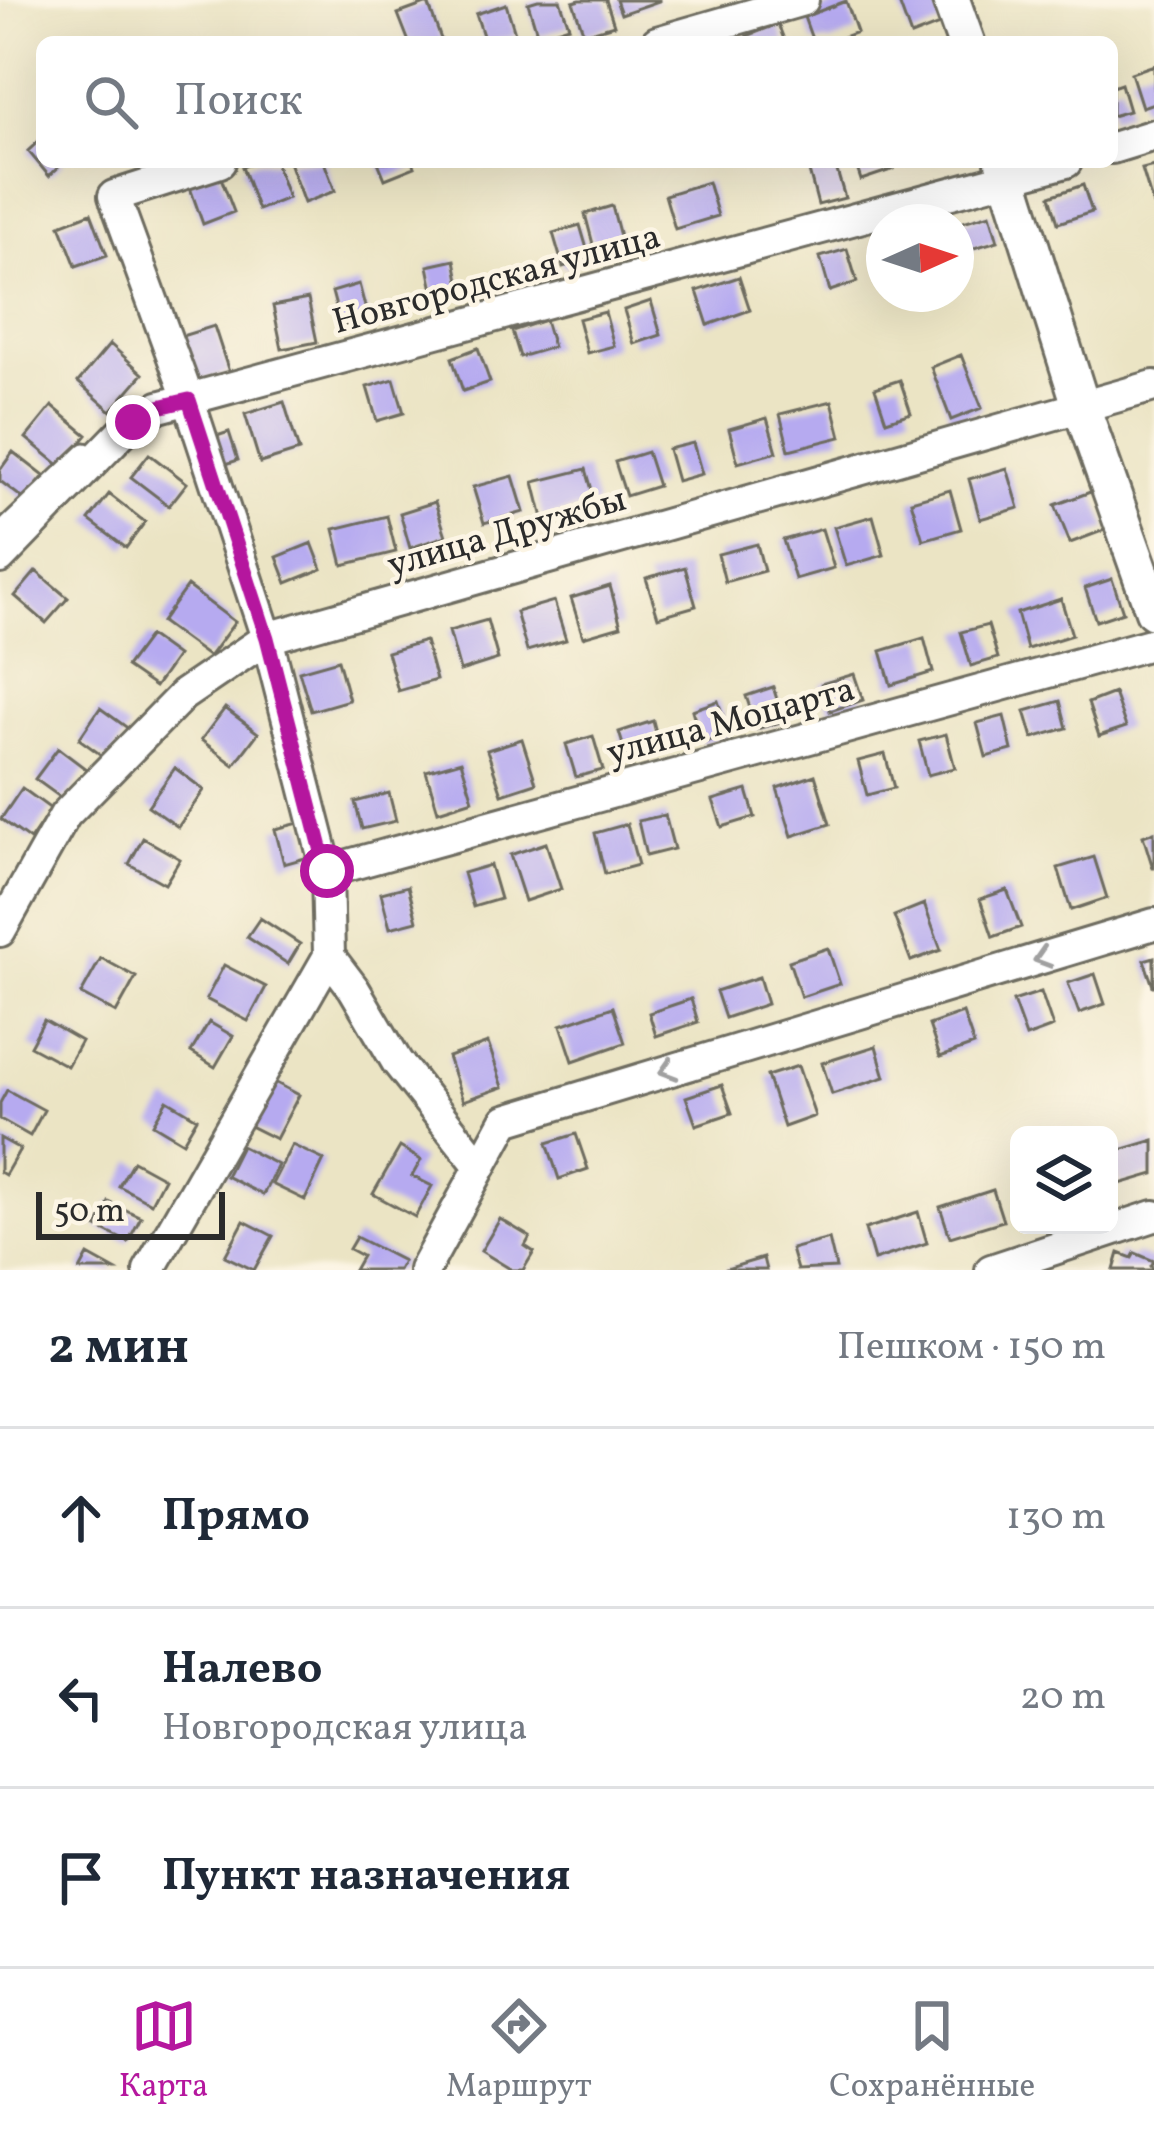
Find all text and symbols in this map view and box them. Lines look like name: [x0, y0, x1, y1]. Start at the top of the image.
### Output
search box: [36, 36, 1118, 168]
icon: search: [78, 69, 144, 135]
text: Поиск: [174, 71, 303, 134]
north arrow: [866, 204, 974, 312]
street label: Новгородская улица: [328, 213, 667, 349]
route end: [106, 395, 160, 449]
street label: улица Дружбы: [382, 476, 632, 592]
street label: улица Моцарта: [601, 666, 861, 780]
route start: [300, 844, 354, 898]
one-way arrow: [1032, 944, 1053, 969]
one-way arrow: [658, 1056, 679, 1081]
map controls: [1010, 1126, 1118, 1234]
button: layers: [1010, 1126, 1118, 1234]
scale bar: [36, 1186, 225, 1239]
text: 50 m: [54, 1190, 125, 1236]
text: 2 мин: [48, 1313, 189, 1384]
text: Пешком · 150 m: [837, 1321, 1106, 1375]
icon: ahead: [48, 1485, 114, 1551]
text: Прямо: [162, 1486, 310, 1549]
text: 130 m: [1006, 1491, 1106, 1545]
text: Налево: [162, 1639, 323, 1702]
icon: left: [48, 1665, 114, 1731]
text: 20 m: [1020, 1671, 1106, 1725]
text: Новгородская улица: [162, 1702, 528, 1756]
icon: arrive: [48, 1845, 114, 1911]
text: Пункт назначения: [162, 1846, 571, 1909]
tab: Карта: [119, 1993, 208, 2111]
tab: Маршрут: [446, 1993, 592, 2111]
tab: Сохранённые: [829, 1993, 1035, 2111]

